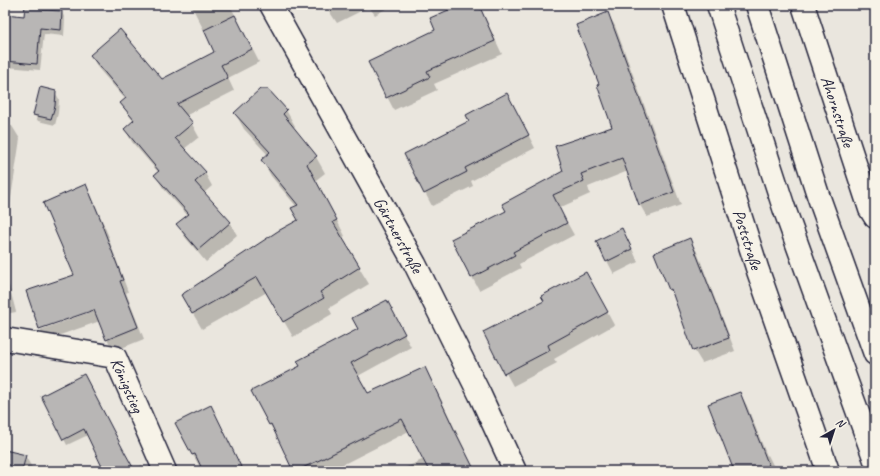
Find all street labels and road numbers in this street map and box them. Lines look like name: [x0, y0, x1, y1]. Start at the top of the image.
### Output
street label: Ahornstraße: [816, 74, 859, 151]
street label: Gärtnerstraße: [369, 194, 428, 278]
street label: Poststraße: [728, 207, 767, 273]
street label: Königstieg: [106, 355, 149, 418]

